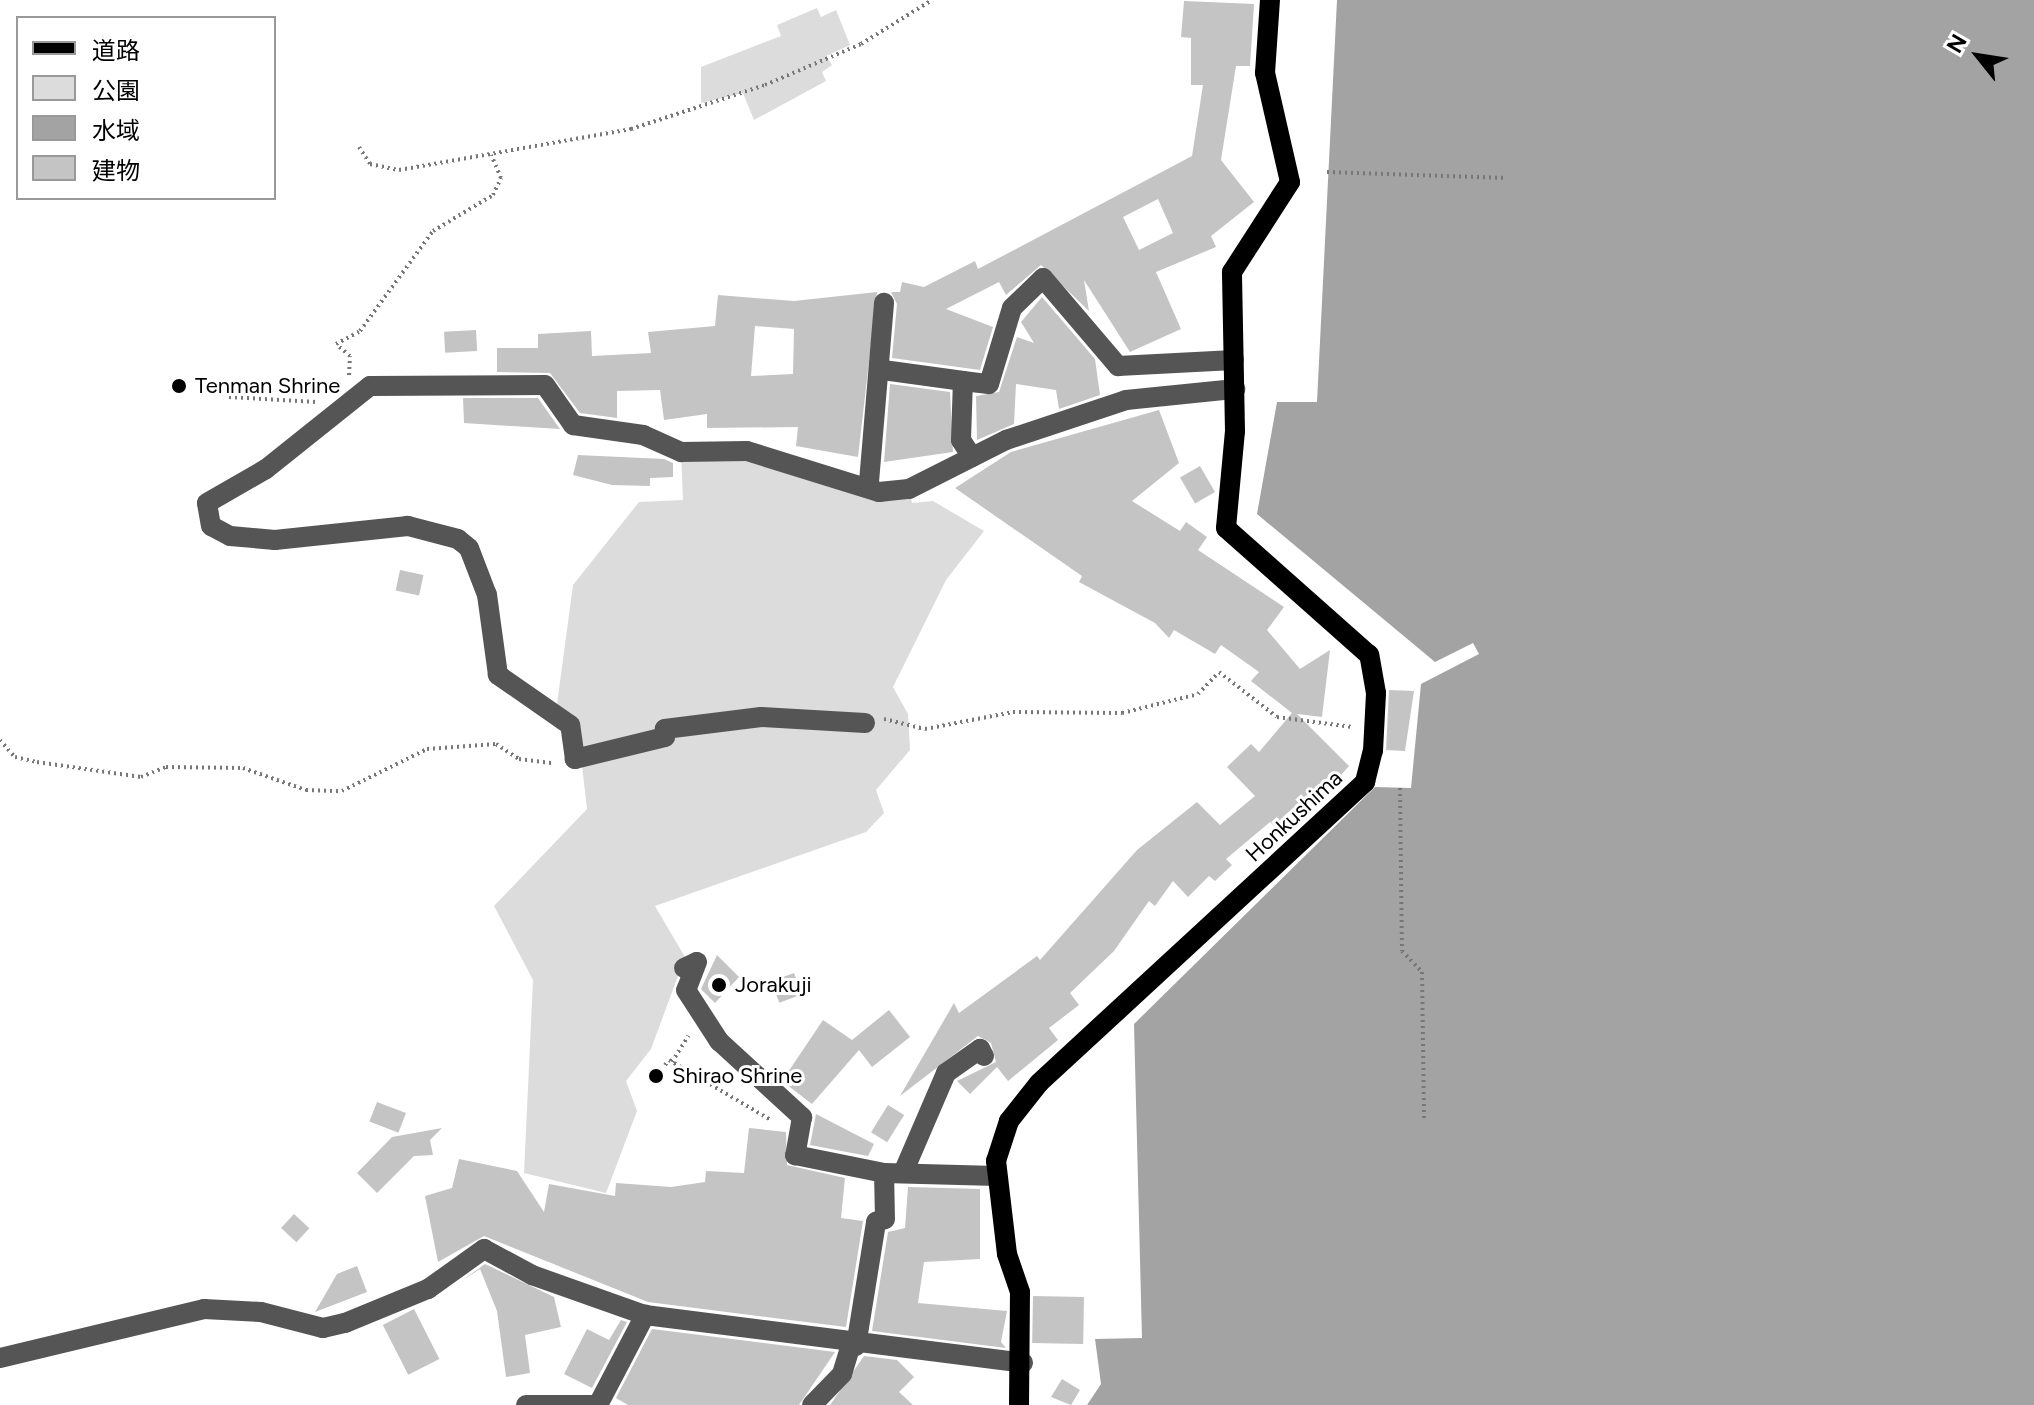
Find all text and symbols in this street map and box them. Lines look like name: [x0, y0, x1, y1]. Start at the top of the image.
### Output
legend: [16, 16, 276, 200]
north arrow: [1938, 16, 2018, 96]
text: N: [1941, 30, 1973, 58]
text: 道路: [92, 36, 140, 65]
text: 公園: [92, 76, 140, 105]
text: 水域: [92, 116, 140, 145]
text: 建物: [92, 156, 140, 185]
place label: Tenman Shrine: [195, 373, 340, 399]
marker: Tenman Shrine: [170, 377, 188, 395]
street label: Honkushima: [1240, 765, 1348, 867]
place label: Jorakuji: [735, 972, 812, 998]
marker: Jorakuji: [710, 976, 728, 994]
place label: Shirao Shrine: [672, 1063, 802, 1089]
marker: Shirao Shrine: [647, 1067, 665, 1085]

